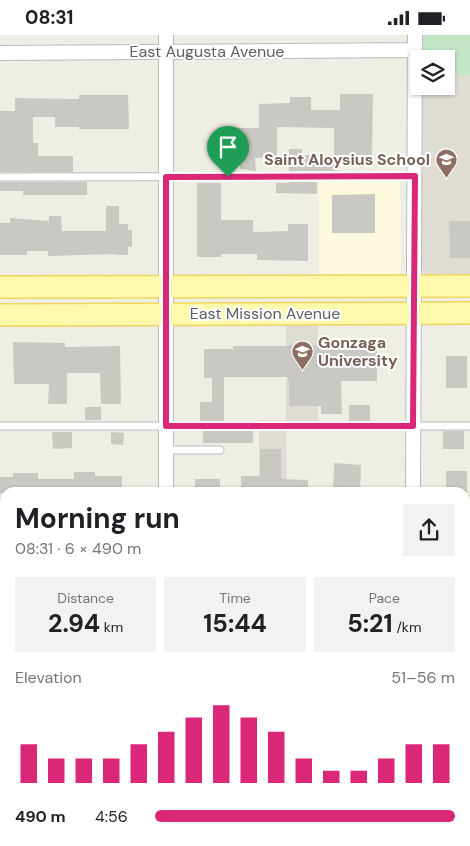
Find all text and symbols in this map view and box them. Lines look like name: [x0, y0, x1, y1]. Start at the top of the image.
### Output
text: 08:31: [25, 5, 73, 30]
street label: East Augusta Avenue: [130, 41, 284, 62]
map controls: [410, 50, 455, 95]
button: layers: [410, 50, 455, 95]
pin: [207, 126, 249, 177]
icon: arrive: [214, 133, 242, 161]
school or university icon: Saint Aloysius School: [434, 147, 458, 178]
place label: Saint Aloysius School: [264, 149, 430, 170]
street label: East Mission Avenue: [190, 303, 340, 324]
place label: Gonzaga University: [318, 332, 398, 371]
school or university icon: Gonzaga University: [290, 339, 314, 370]
text: Morning run: [15, 500, 180, 537]
button: share: [403, 504, 455, 556]
text: 08:31 · 6 × 490 m: [15, 538, 141, 559]
text: Distance: [57, 589, 114, 607]
text: Time: [219, 589, 251, 607]
text: Pace: [369, 589, 400, 607]
text: 2.94: [48, 607, 100, 640]
text: 15:44: [203, 607, 267, 640]
text: 5:21: [347, 607, 393, 640]
text: km: [100, 618, 123, 636]
text: /km: [393, 618, 421, 636]
text: Elevation: [15, 667, 82, 688]
text: 51–56 m: [391, 667, 455, 688]
text: 490 m: [15, 806, 66, 827]
text: 4:56: [95, 806, 128, 827]

